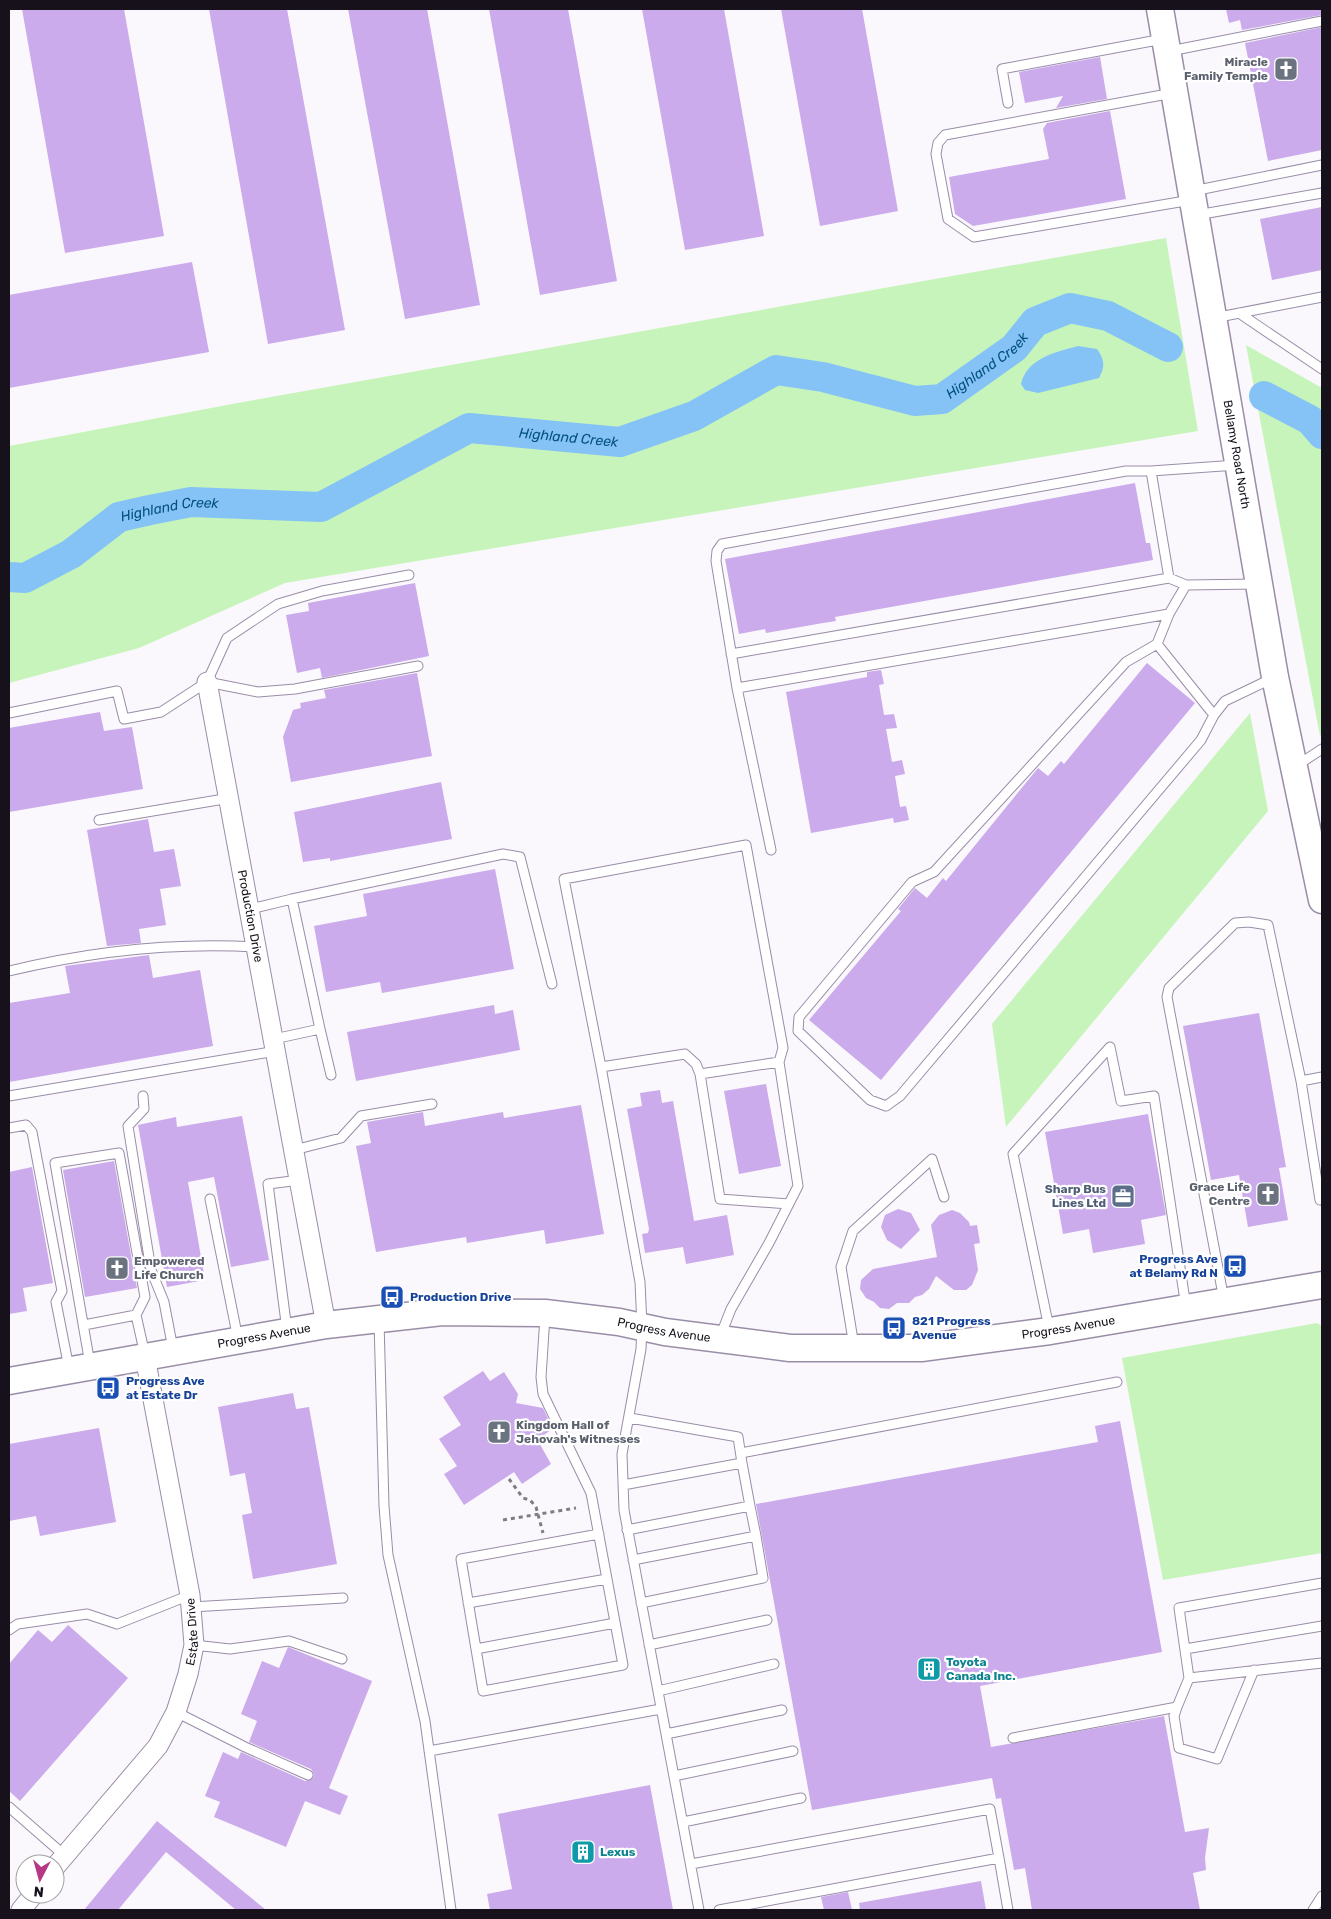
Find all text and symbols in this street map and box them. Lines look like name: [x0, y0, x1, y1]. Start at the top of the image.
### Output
place label: Miracle Family Temple: [1184, 55, 1268, 83]
church icon: Miracle Family Temple: [1273, 56, 1299, 82]
water label: Highland Creek: [943, 328, 1033, 403]
street label: Bellamy Road North: [1220, 399, 1253, 510]
water label: Highland Creek: [518, 425, 620, 451]
water label: Highland Creek: [119, 494, 220, 525]
street label: Production Drive: [235, 869, 266, 964]
place label: Grace Life Centre: [1189, 1180, 1250, 1208]
church icon: Grace Life Centre: [1255, 1181, 1281, 1207]
place label: Sharp Bus Lines Ltd: [1045, 1182, 1106, 1210]
office icon: Sharp Bus Lines Ltd: [1110, 1183, 1136, 1209]
place label: Progress Ave at Belamy Rd N: [1130, 1252, 1218, 1280]
bus stop icon: Progress Ave at Belamy Rd N: [1222, 1253, 1248, 1279]
place label: Empowered Life Church: [134, 1254, 204, 1282]
church icon: Empowered Life Church: [104, 1255, 130, 1281]
bus stop icon: Production Drive: [379, 1284, 405, 1310]
place label: Production Drive: [410, 1290, 511, 1304]
street label: Progress Avenue: [1021, 1313, 1116, 1342]
place label: 821 Progress Avenue: [912, 1314, 991, 1342]
street label: Progress Avenue: [616, 1315, 712, 1345]
bus stop icon: 821 Progress Avenue: [881, 1315, 907, 1341]
street label: Progress Avenue: [216, 1321, 312, 1351]
place label: Progress Ave at Estate Dr: [126, 1374, 205, 1402]
bus stop icon: Progress Ave at Estate Dr: [95, 1375, 121, 1401]
place label: Kingdom Hall of Jehovah's Witnesses: [516, 1418, 641, 1446]
church icon: Kingdom Hall of Jehovah's Witnesses: [486, 1419, 512, 1445]
street label: Estate Drive: [183, 1597, 201, 1667]
place label: Toyota Canada Inc.: [946, 1655, 1016, 1683]
building icon: Toyota Canada Inc.: [916, 1656, 942, 1682]
building icon: Lexus: [570, 1839, 596, 1865]
place label: Lexus: [600, 1845, 636, 1859]
north arrow: [15, 1854, 65, 1904]
text: N: [33, 1882, 45, 1900]

